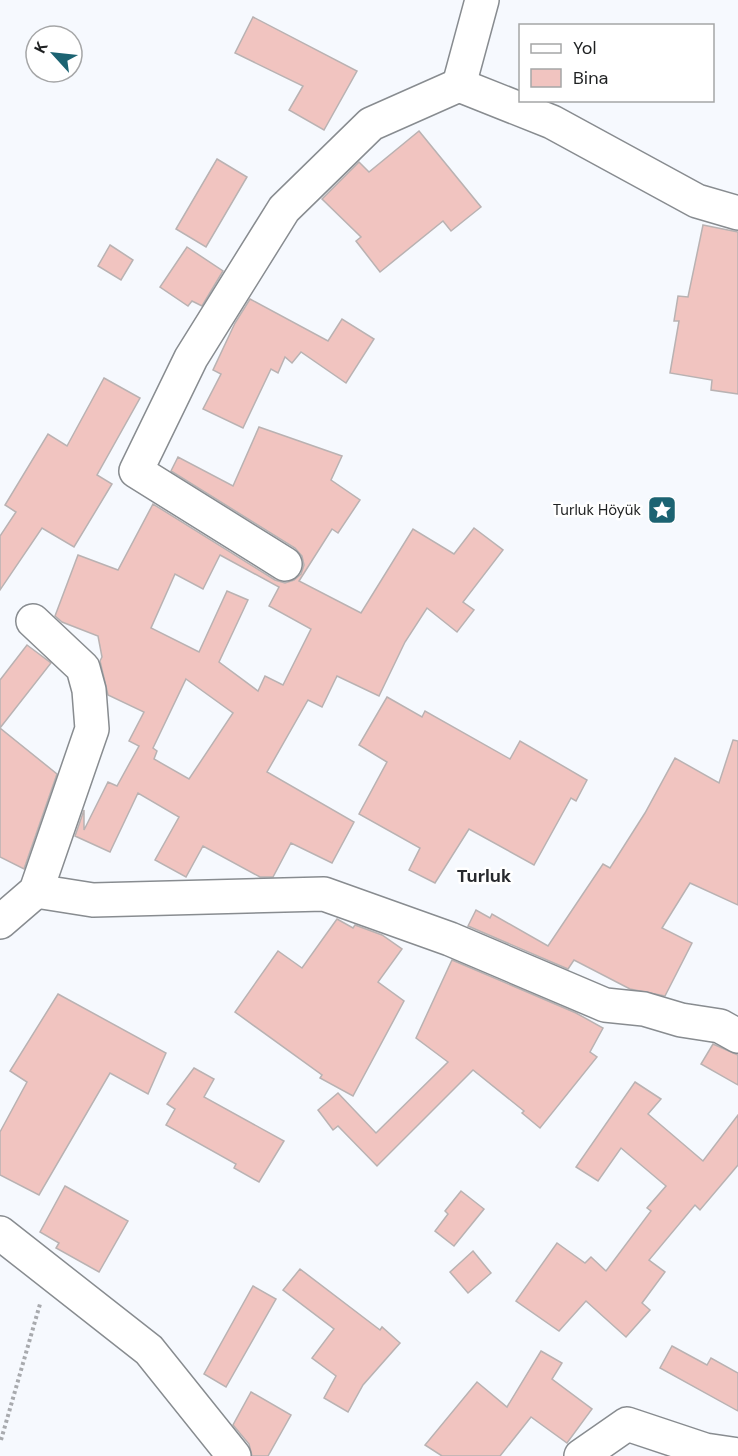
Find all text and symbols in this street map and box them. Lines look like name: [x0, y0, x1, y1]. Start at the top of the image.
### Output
north arrow: [24, 24, 84, 84]
legend: [519, 24, 714, 102]
text: Yol: [573, 36, 597, 60]
text: K: [29, 38, 53, 57]
text: Bina: [573, 66, 608, 90]
place icon: Turluk Höyük: [646, 494, 678, 526]
place label: Turluk Höyük: [553, 500, 641, 520]
district label: Turluk: [457, 864, 512, 888]

